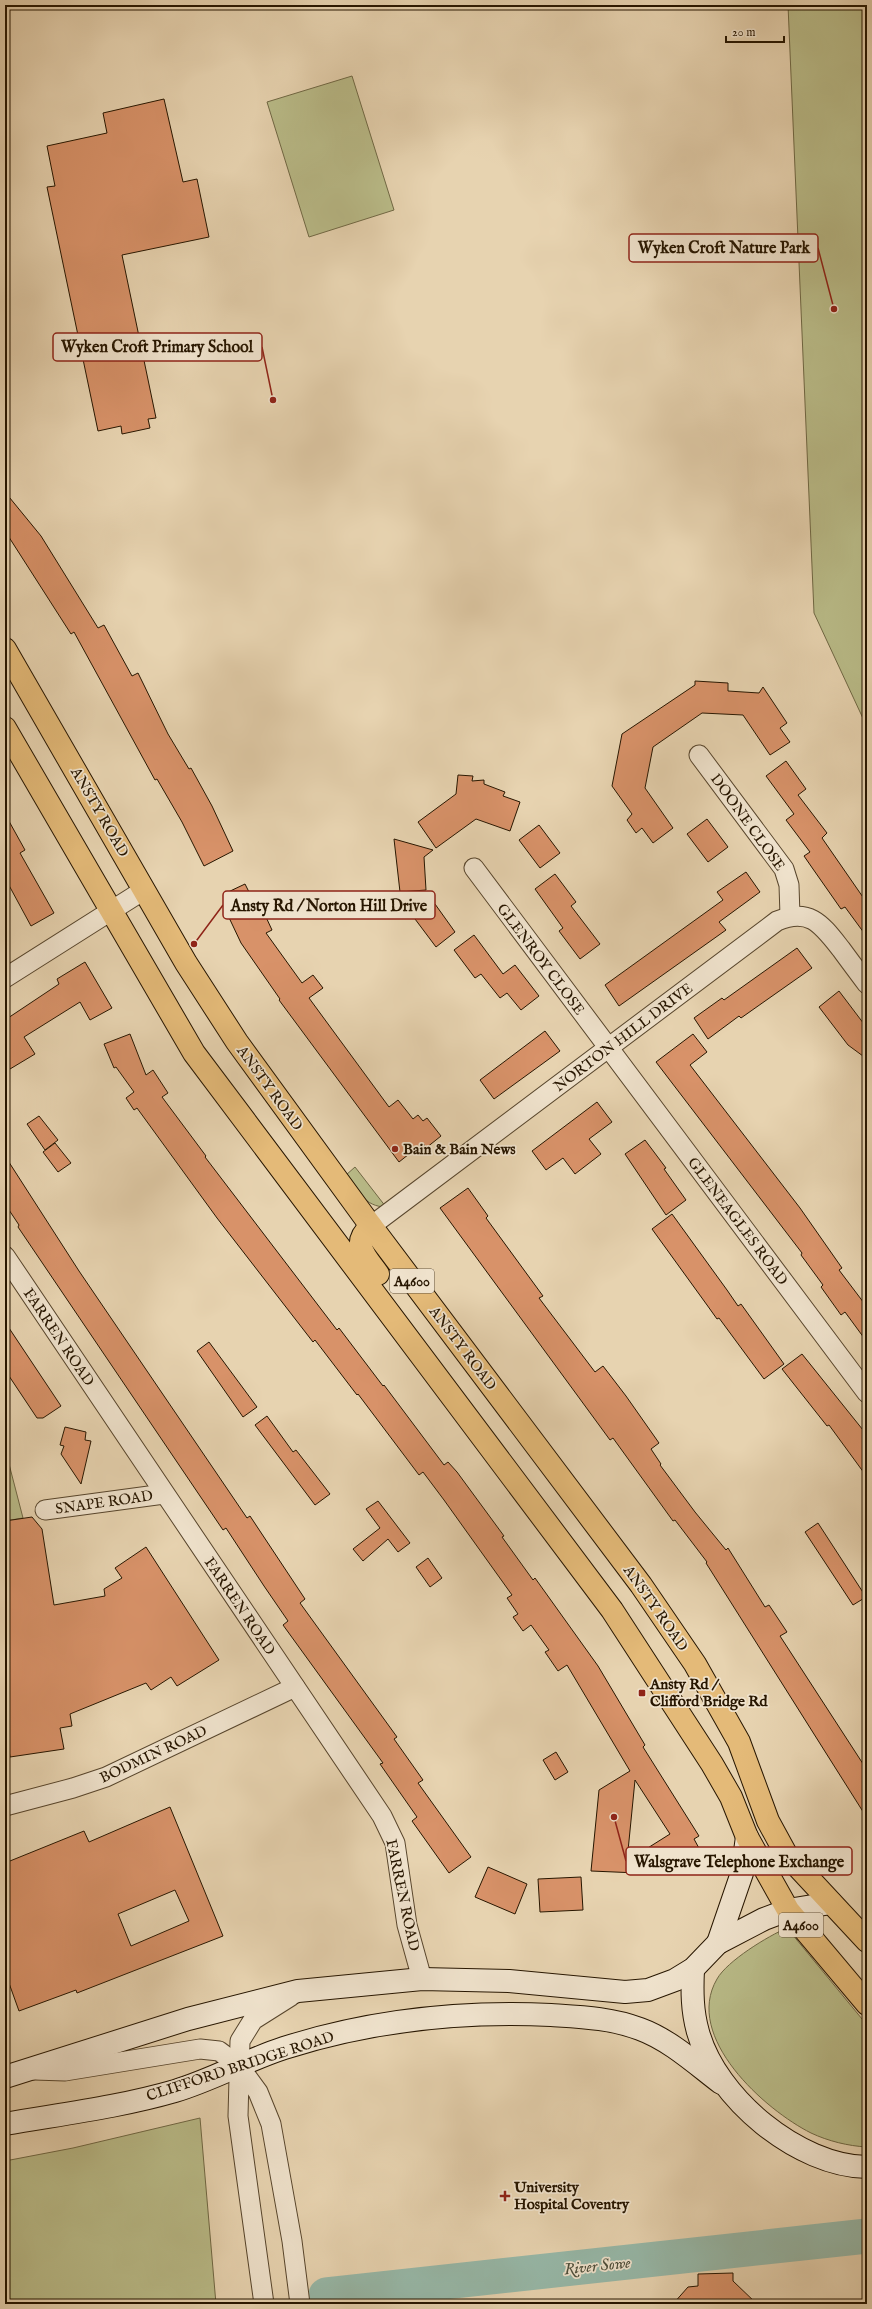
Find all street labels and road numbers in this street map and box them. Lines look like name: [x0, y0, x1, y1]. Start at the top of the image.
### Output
street label: ANSTY ROAD: [66, 763, 133, 860]
street label: DOONE CLOSE: [706, 770, 789, 874]
street label: GLENROY CLOSE: [493, 900, 589, 1019]
street label: NORTON HILL DRIVE: [550, 979, 697, 1096]
street label: ANSTY ROAD: [232, 1041, 307, 1135]
street label: GLENEAGLES ROAD: [683, 1153, 792, 1289]
road number: A4600: [390, 1269, 434, 1293]
street label: FARREN ROAD: [19, 1285, 98, 1390]
street label: ANSTY ROAD: [424, 1302, 500, 1394]
street label: SNAPE ROAD: [54, 1486, 154, 1519]
street label: FARREN ROAD: [200, 1554, 279, 1659]
street label: ANSTY ROAD: [618, 1561, 692, 1655]
street label: BODMIN ROAD: [96, 1721, 210, 1788]
street label: FARREN ROAD: [381, 1837, 424, 1953]
road number: A4600: [779, 1913, 823, 1937]
street label: CLIFFORD BRIDGE ROAD: [144, 2027, 336, 2106]

